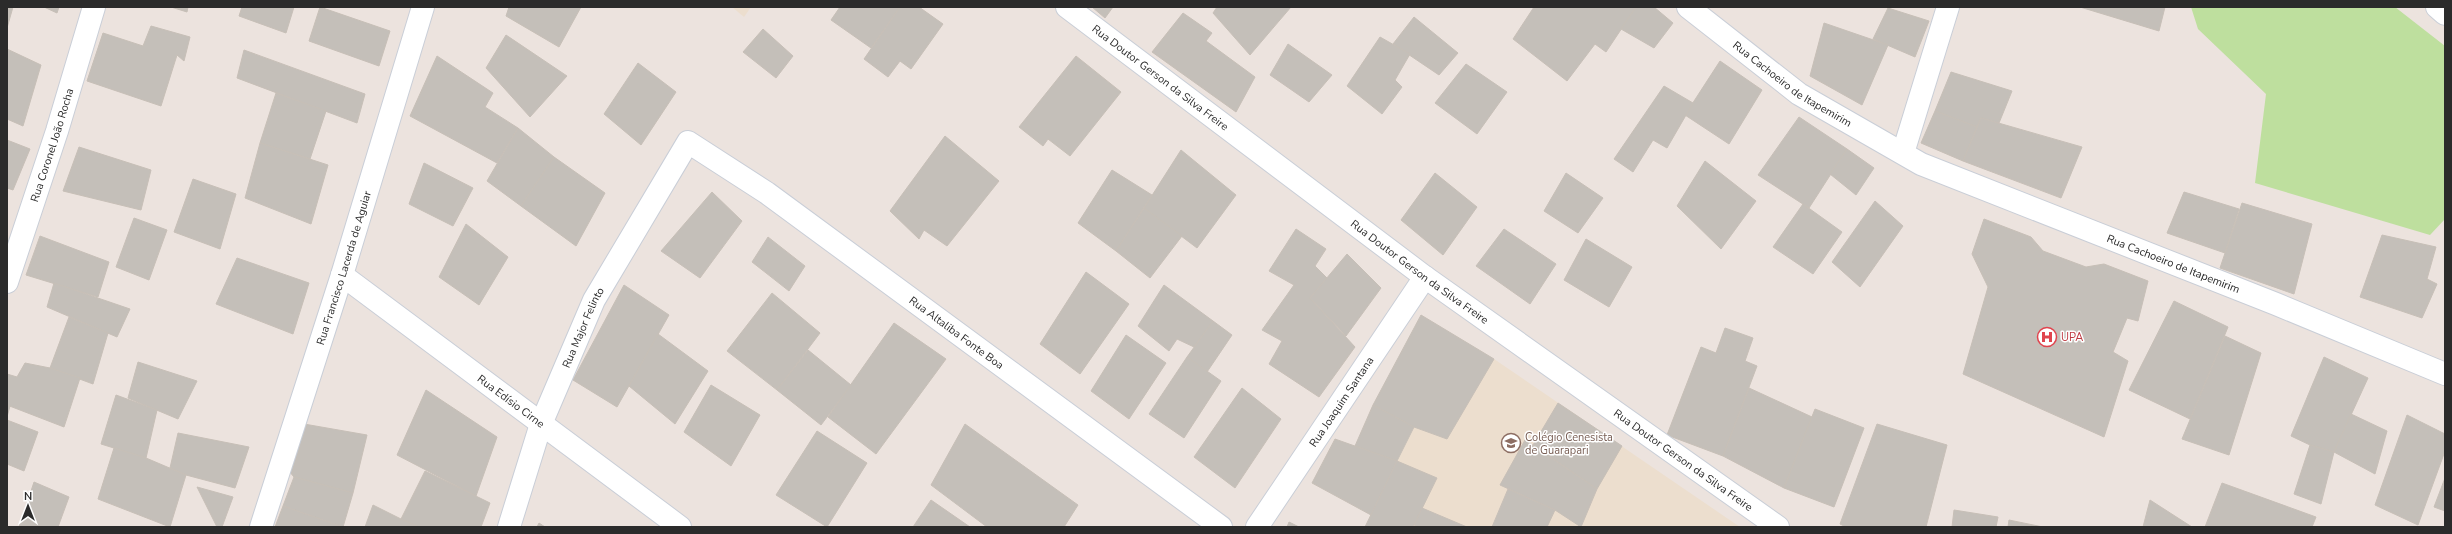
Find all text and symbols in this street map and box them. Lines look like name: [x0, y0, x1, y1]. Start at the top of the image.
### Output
street label: Rua Doutor Gerson da Silva Freire: [1089, 21, 1232, 134]
street label: Rua Cachoeiro de Itapemirim: [1730, 38, 1854, 131]
street label: Rua Coronel João Rocha: [27, 86, 77, 204]
street label: Rua Francisco Lacerda de Aguiar: [313, 189, 375, 347]
street label: Rua Doutor Gerson da Silva Freire: [1347, 217, 1491, 328]
street label: Rua Cachoeiro de Itapemirim: [2104, 231, 2242, 297]
street label: Rua Major Felinto: [559, 285, 608, 370]
street label: Rua Altaliba Fonte Boa: [906, 293, 1007, 373]
hospital icon: UPA: [2036, 326, 2058, 348]
place label: UPA: [2061, 330, 2083, 345]
street label: Rua Joaquim Santana: [1306, 354, 1377, 450]
street label: Rua Edísio Cirne: [474, 371, 548, 432]
street label: Rua Doutor Gerson da Silva Freire: [1610, 406, 1756, 515]
place label: Colégio Cenesista de Guarapari: [1525, 430, 1613, 458]
school or university icon: Colégio Cenesista de Guarapari: [1500, 432, 1522, 454]
north arrow: [8, 486, 48, 526]
text: N: [24, 489, 32, 504]

